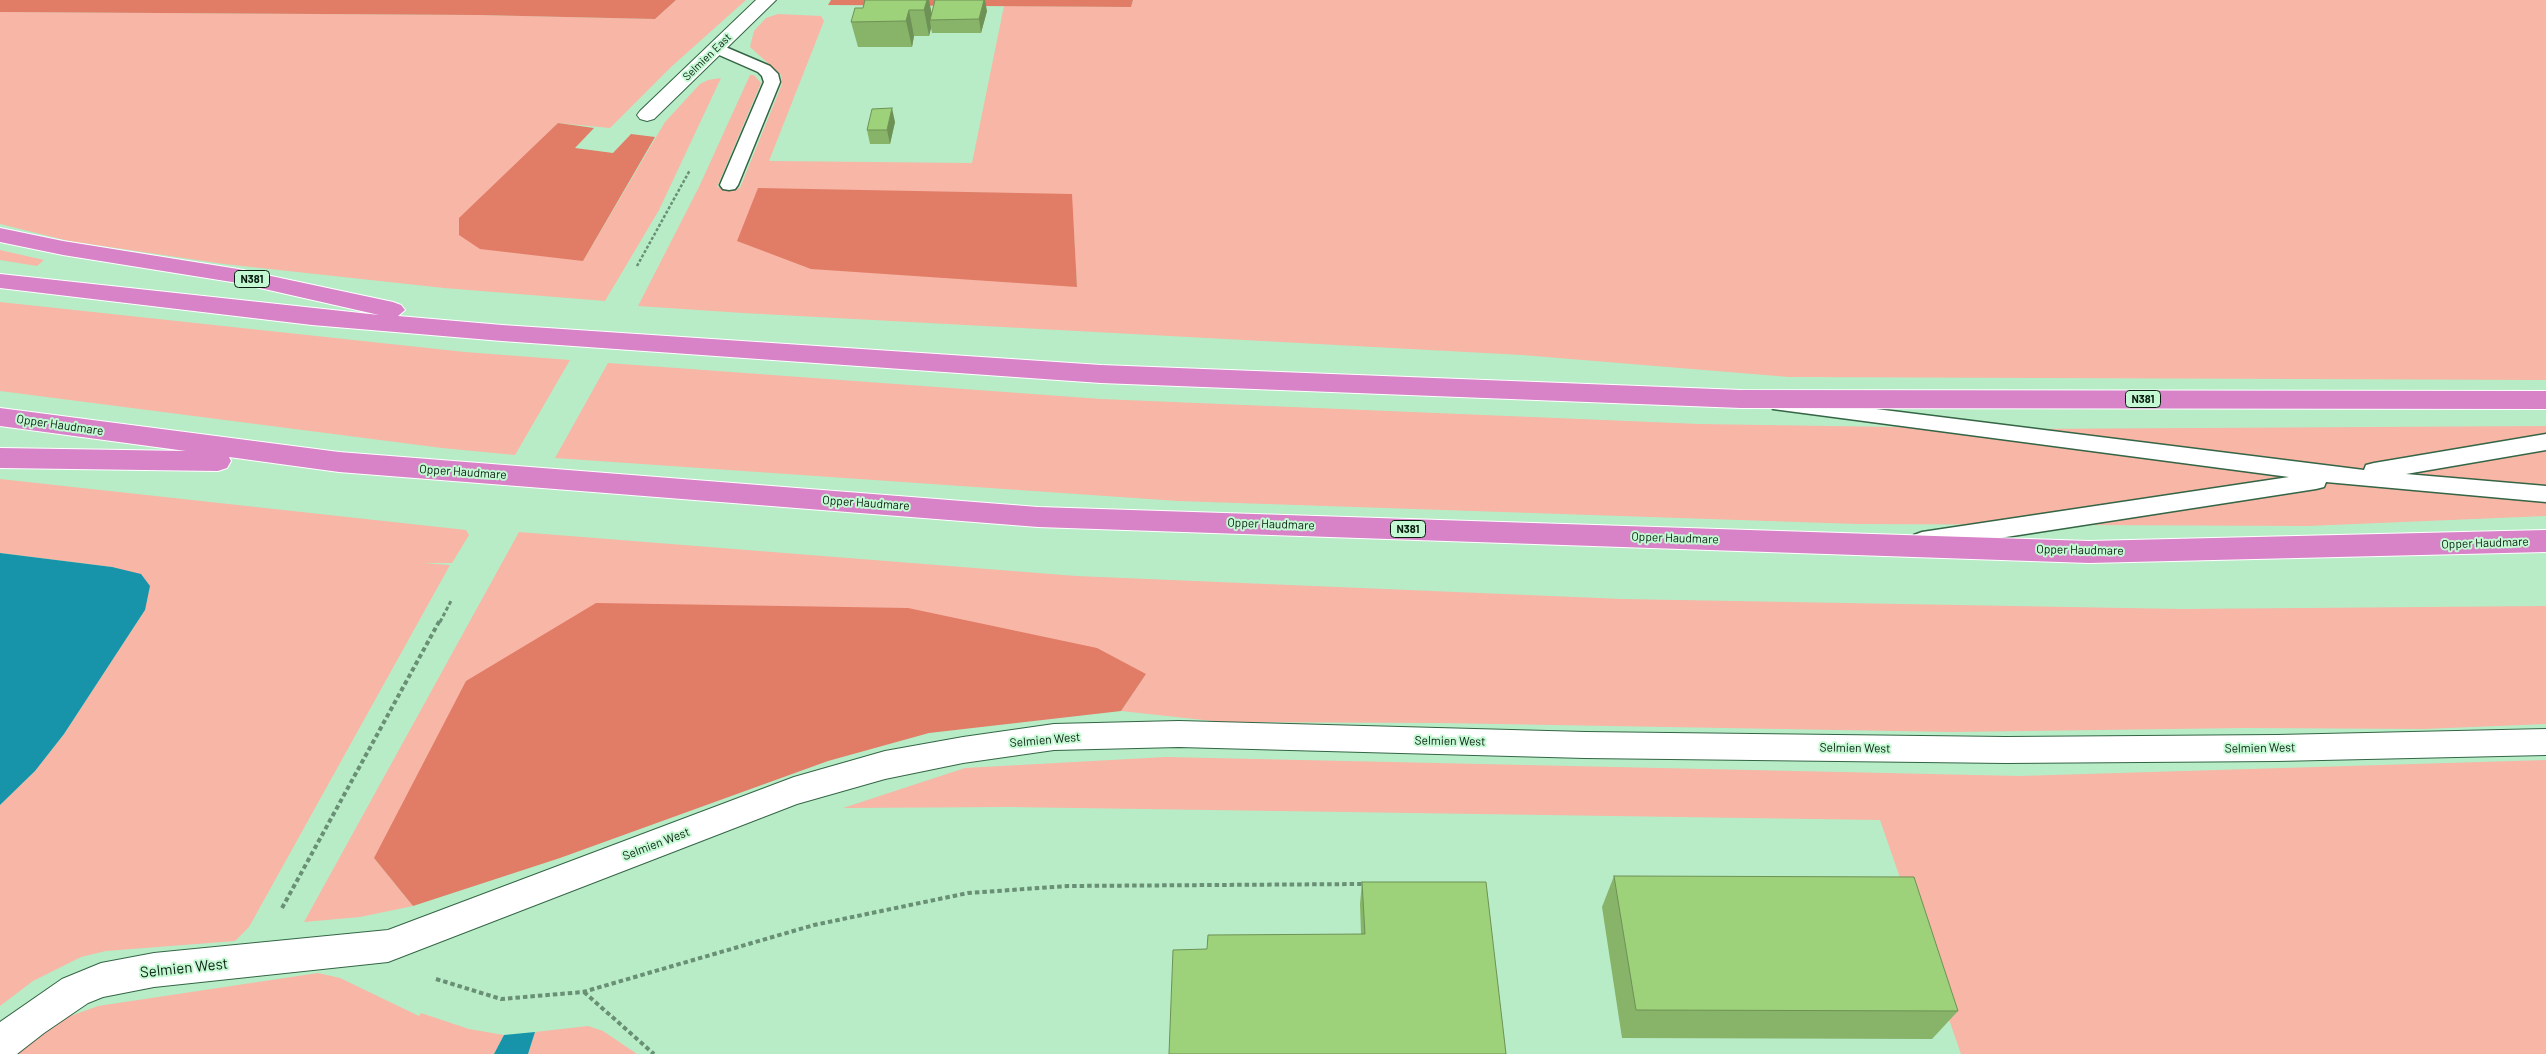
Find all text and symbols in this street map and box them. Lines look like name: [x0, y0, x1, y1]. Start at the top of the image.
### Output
street label: Selmien East: [680, 31, 734, 83]
road number: N381: [234, 270, 270, 288]
road number: N381: [2126, 390, 2160, 408]
street label: Opper Haudmare: [16, 412, 104, 438]
street label: Opper Haudmare: [419, 462, 507, 482]
street label: Opper Haudmare: [822, 493, 910, 513]
street label: Opper Haudmare: [1227, 515, 1315, 533]
road number: N381: [1390, 520, 1426, 538]
street label: Opper Haudmare: [1631, 529, 1719, 547]
street label: Opper Haudmare: [2441, 534, 2529, 552]
street label: Opper Haudmare: [2036, 542, 2124, 558]
street label: Selmien West: [1009, 730, 1081, 750]
street label: Selmien West: [1414, 733, 1486, 749]
street label: Selmien West: [1819, 740, 1891, 756]
street label: Selmien West: [2224, 740, 2296, 756]
street label: Selmien West: [620, 825, 692, 863]
street label: Selmien West: [139, 954, 229, 982]

